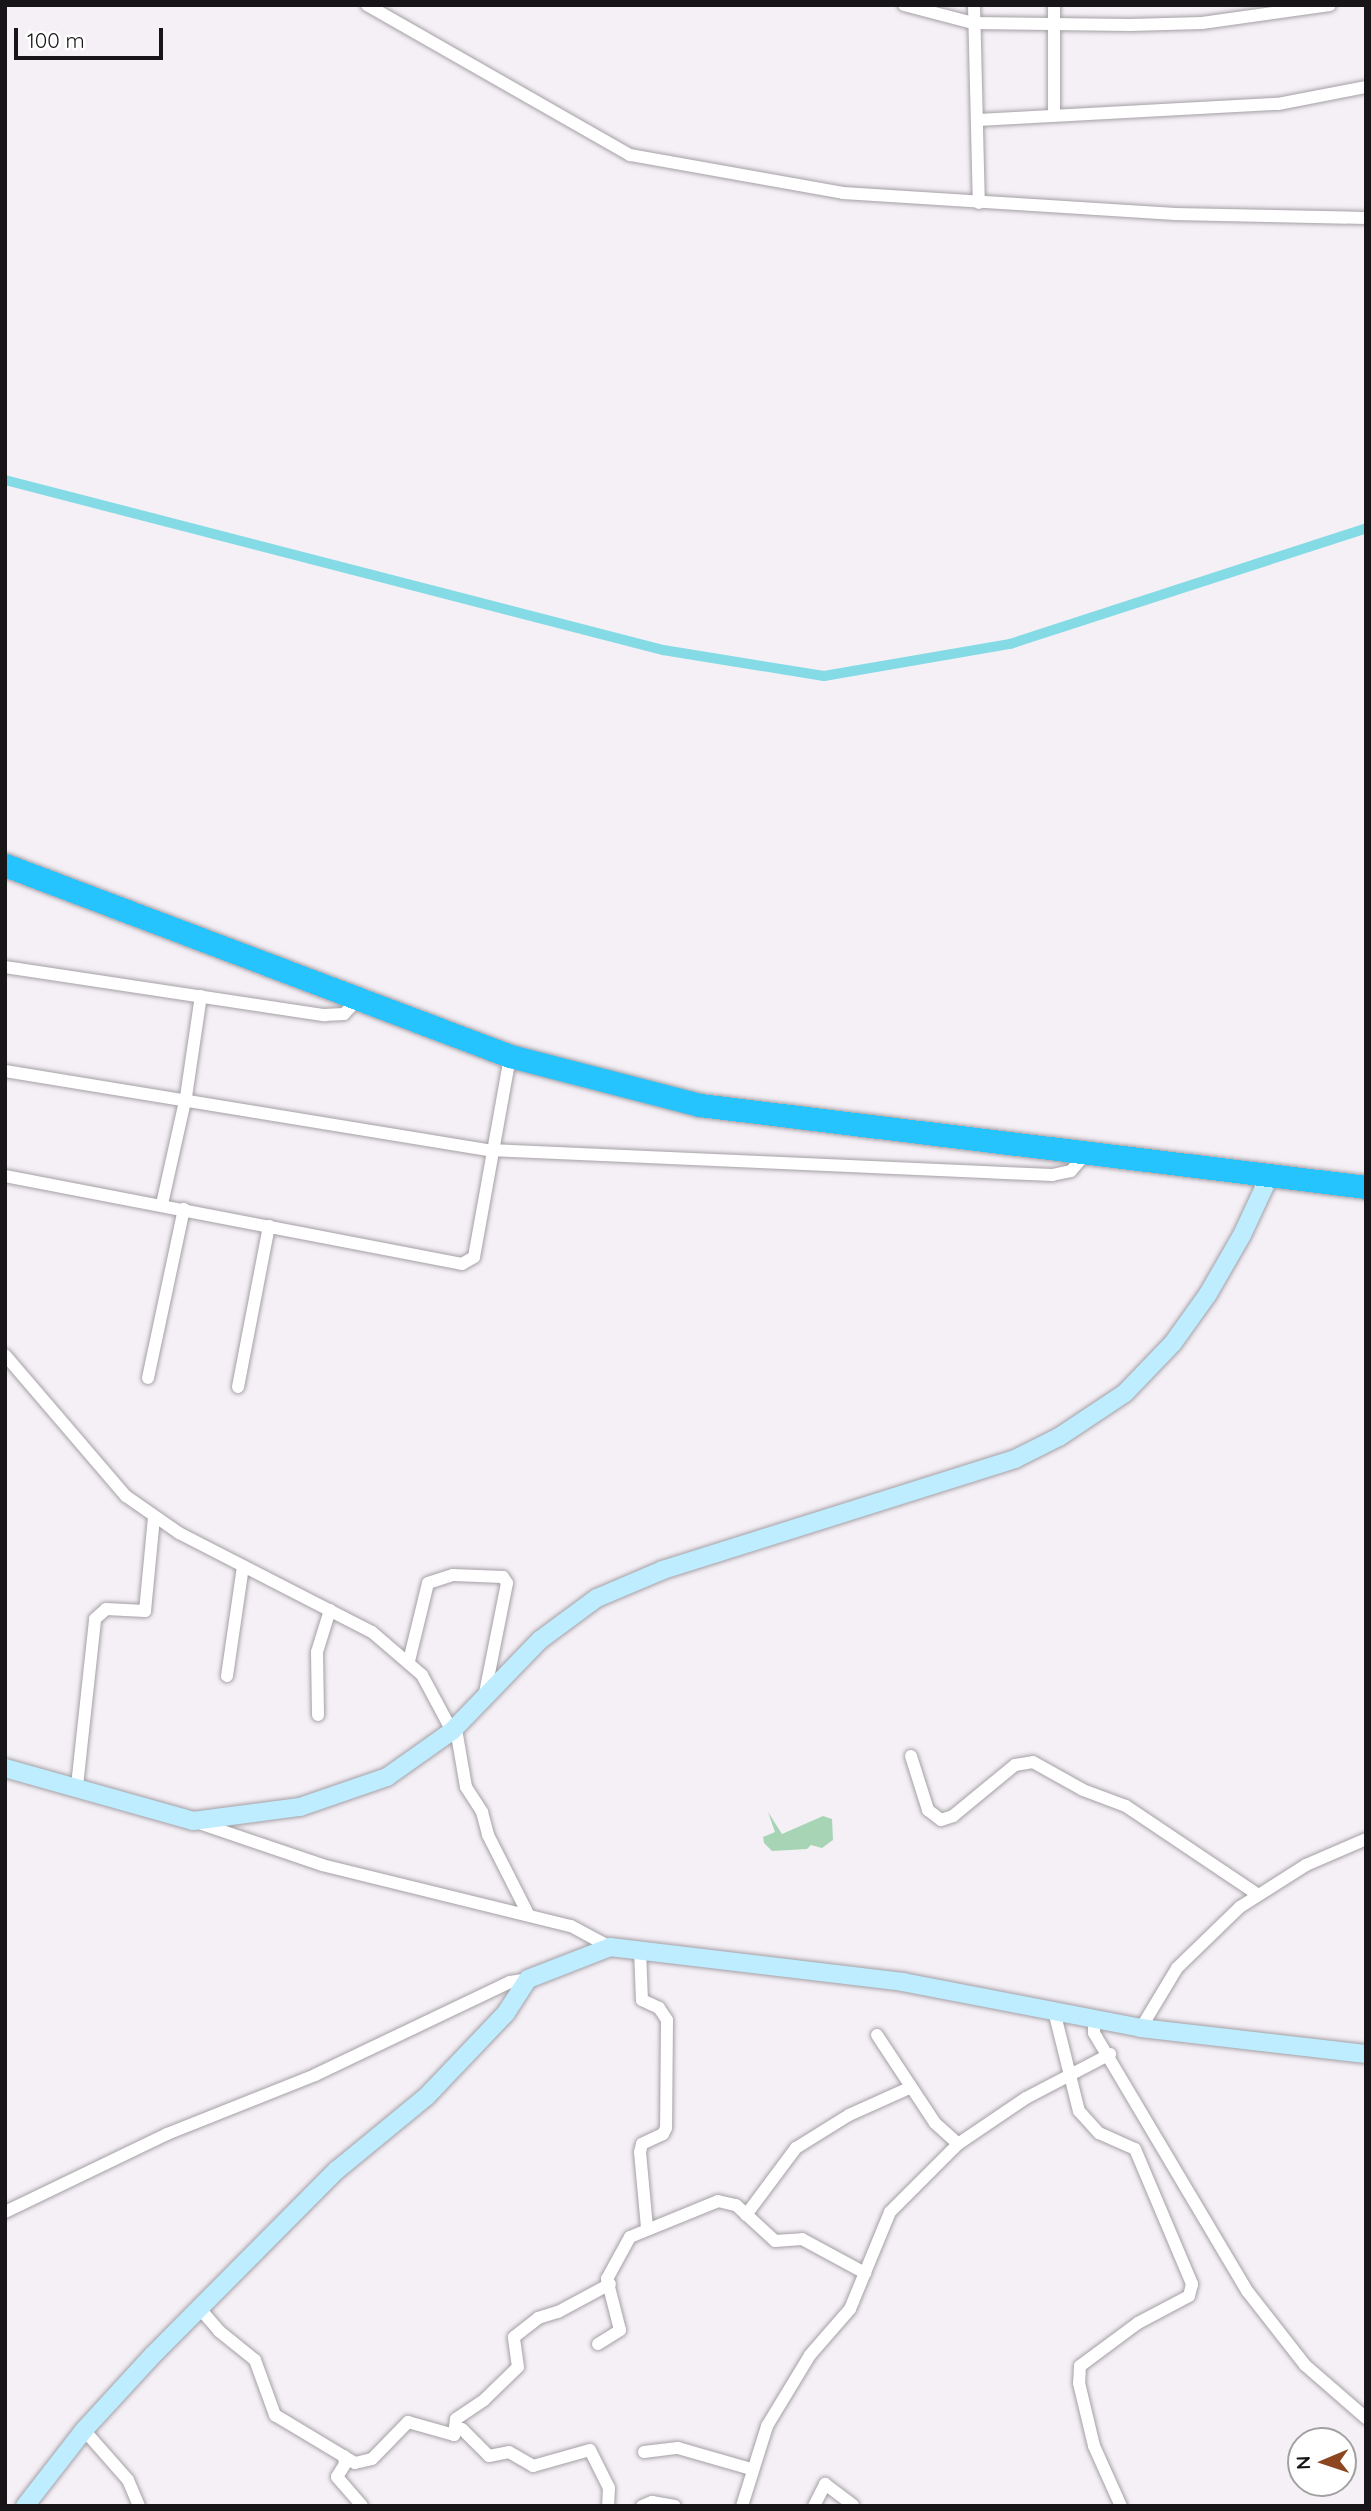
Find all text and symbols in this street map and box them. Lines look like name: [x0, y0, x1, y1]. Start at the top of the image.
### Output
scale bar: [18, 14, 166, 58]
text: 100 m: [27, 27, 85, 53]
north arrow: [1287, 2427, 1357, 2497]
text: N: [1291, 2455, 1315, 2470]

